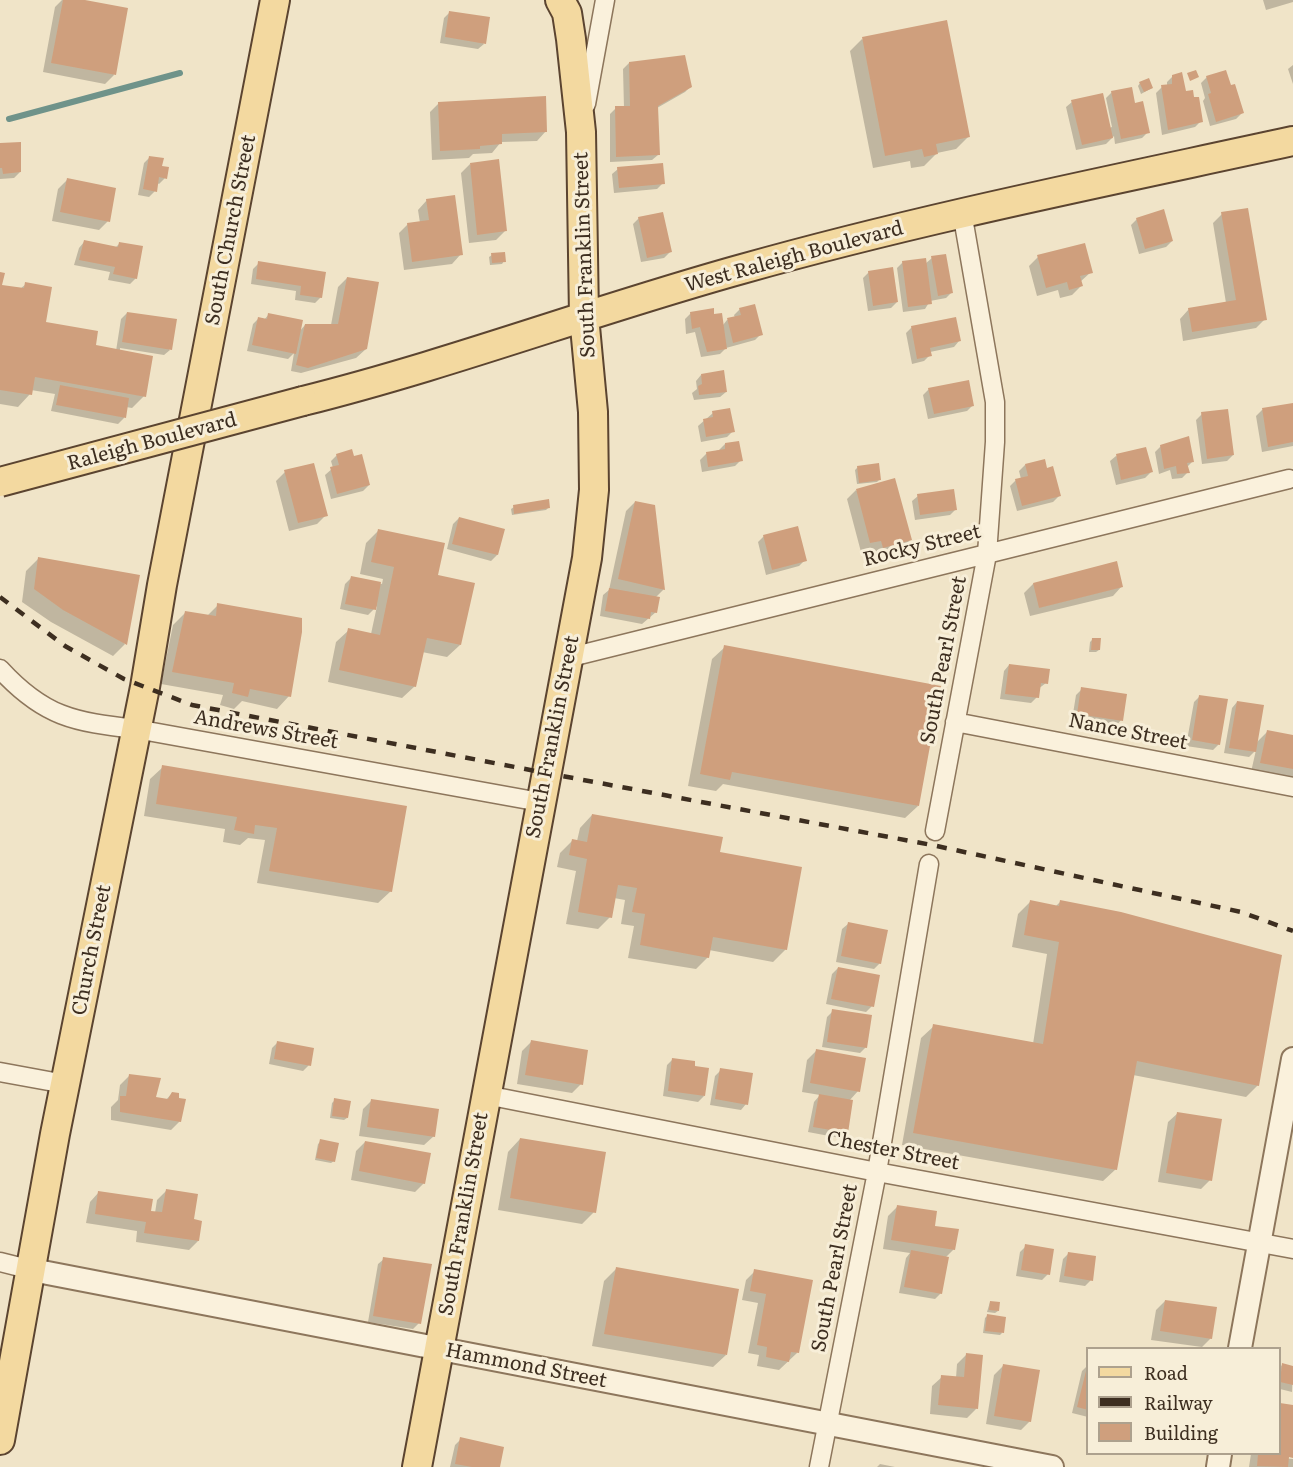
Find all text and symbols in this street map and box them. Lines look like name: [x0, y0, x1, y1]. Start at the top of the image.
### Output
street label: South Church Street: [201, 133, 261, 327]
street label: South Franklin Street: [569, 152, 601, 358]
street label: West Raleigh Boulevard: [682, 216, 906, 298]
street label: Raleigh Boulevard: [65, 408, 239, 476]
street label: Rocky Street: [861, 520, 983, 572]
street label: South Pearl Street: [916, 574, 972, 746]
street label: South Franklin Street: [522, 634, 584, 840]
street label: Andrews Street: [192, 705, 340, 755]
street label: Nance Street: [1066, 709, 1190, 755]
street label: Church Street: [68, 883, 116, 1017]
street label: South Franklin Street: [434, 1110, 494, 1318]
street label: Chester Street: [825, 1126, 961, 1176]
street label: South Pearl Street: [807, 1182, 863, 1354]
street label: Hammond Street: [443, 1339, 609, 1393]
legend: [1086, 1347, 1281, 1455]
text: Road: [1144, 1359, 1188, 1386]
text: Railway: [1144, 1389, 1213, 1416]
text: Building: [1144, 1419, 1218, 1446]

